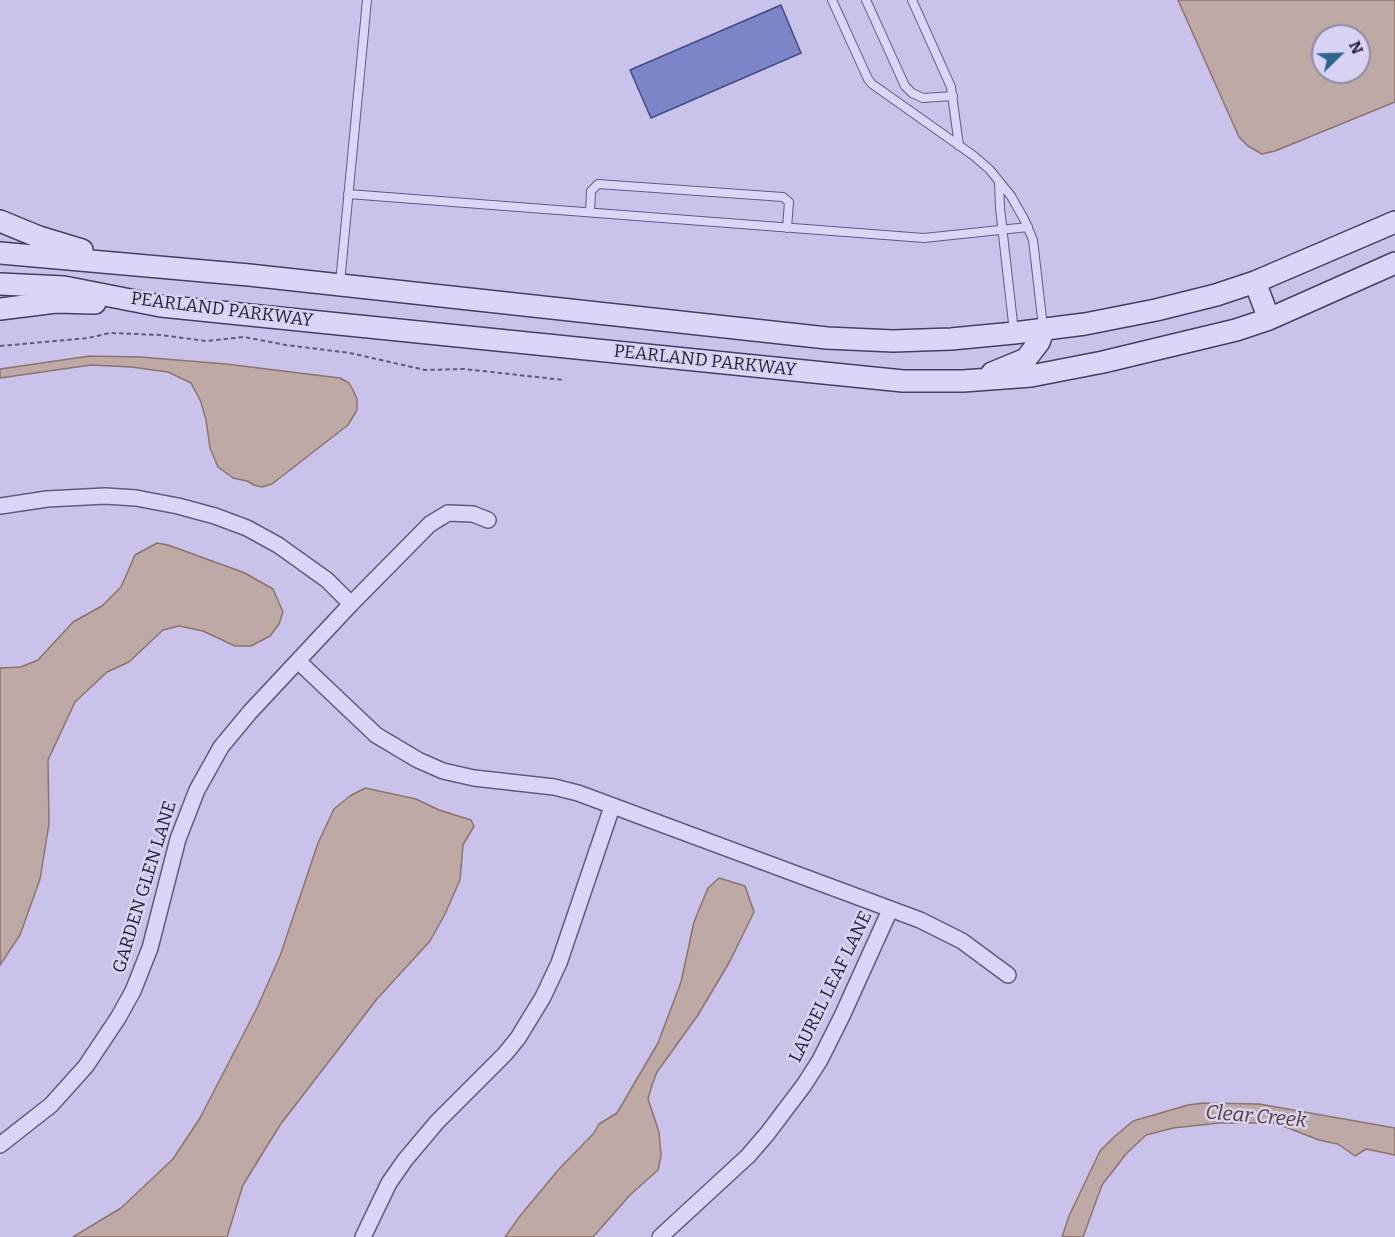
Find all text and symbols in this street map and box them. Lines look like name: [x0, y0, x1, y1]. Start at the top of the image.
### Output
north arrow: [1311, 24, 1371, 84]
text: N: [1345, 38, 1367, 57]
street label: PEARLAND PARKWAY: [130, 288, 314, 332]
street label: PEARLAND PARKWAY: [613, 341, 797, 381]
street label: GARDEN GLEN LANE: [109, 798, 181, 976]
street label: LAUREL LEAF LANE: [785, 908, 877, 1066]
water label: Clear Creek: [1204, 1101, 1308, 1133]

